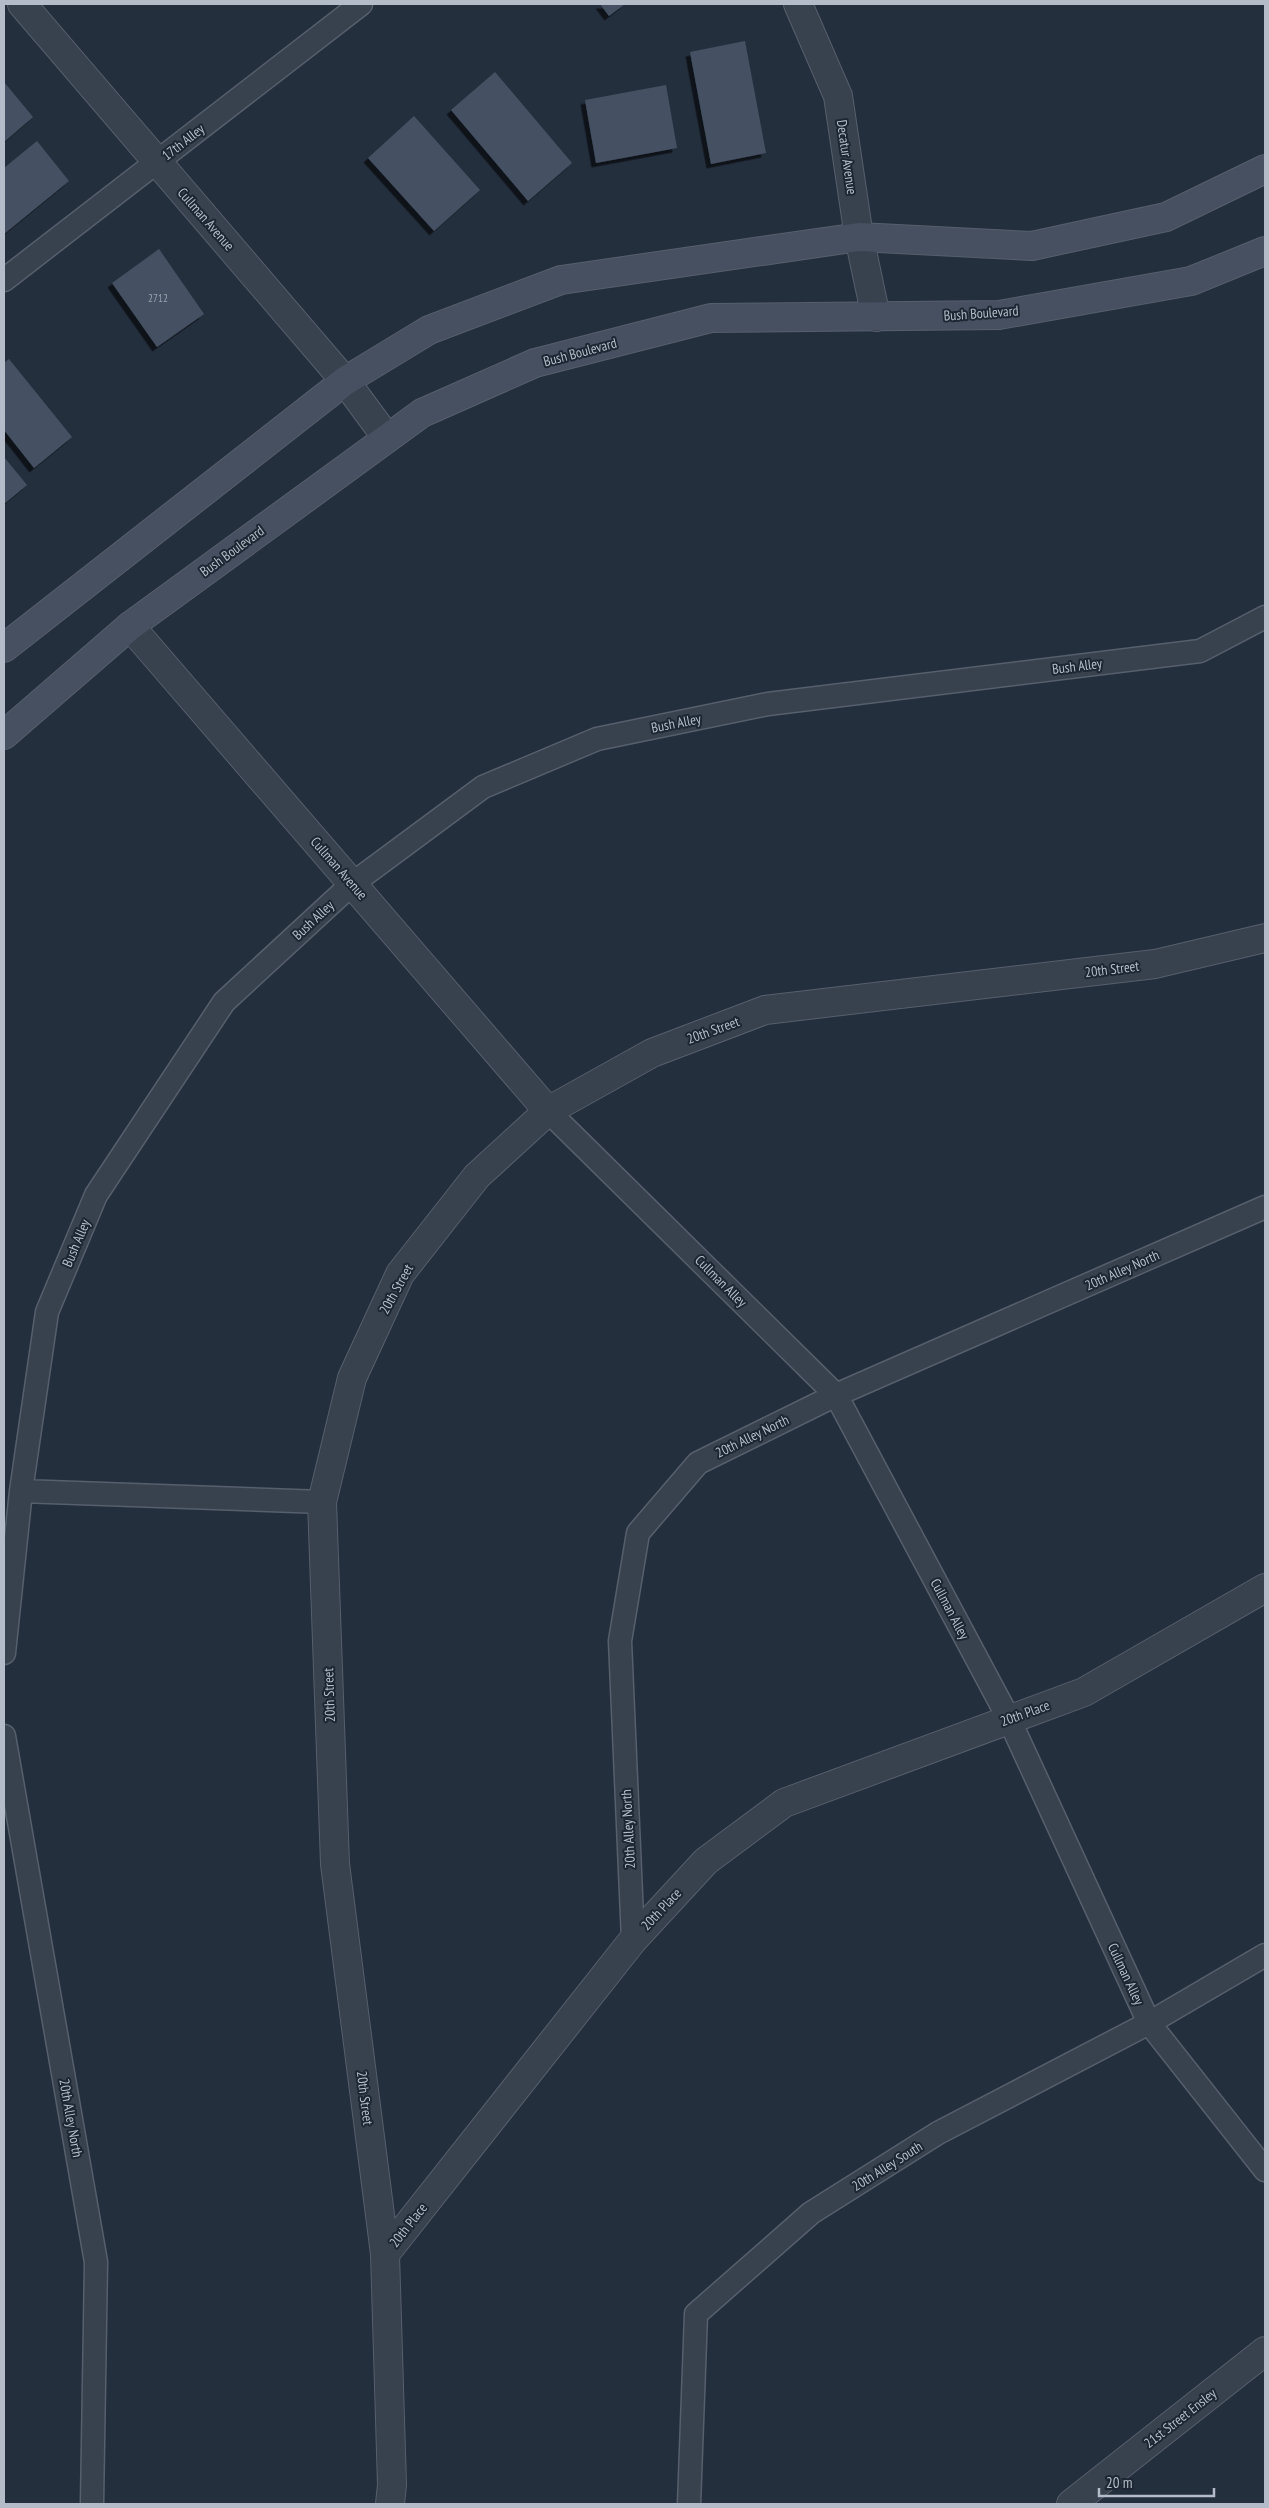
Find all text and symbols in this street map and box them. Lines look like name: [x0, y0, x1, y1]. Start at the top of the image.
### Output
street label: Decatur Avenue: [833, 118, 861, 196]
street label: 17th Alley: [158, 119, 208, 164]
street label: Cullman Avenue: [174, 184, 238, 254]
house number: 2712: [148, 291, 168, 305]
street label: Bush Boulevard: [943, 301, 1019, 325]
street label: Bush Boulevard: [541, 334, 619, 370]
street label: Bush Boulevard: [196, 522, 268, 580]
street label: Bush Alley: [1051, 654, 1104, 678]
street label: Bush Alley: [650, 709, 703, 737]
street label: Cullman Avenue: [307, 833, 371, 903]
street label: Bush Alley: [289, 896, 338, 944]
street label: 20th Street: [1084, 957, 1140, 981]
street label: 20th Street: [684, 1012, 742, 1048]
street label: Bush Alley: [58, 1216, 94, 1270]
street label: 20th Alley North: [1082, 1246, 1162, 1294]
street label: Cullman Alley: [691, 1251, 751, 1311]
street label: 20th Street: [375, 1261, 417, 1317]
street label: 20th Alley North: [712, 1410, 792, 1462]
street label: Cullman Alley: [927, 1576, 974, 1643]
street label: 20th Street: [319, 1667, 339, 1723]
street label: 20th Place: [998, 1696, 1052, 1730]
street label: 20th Alley North: [617, 1789, 639, 1869]
street label: 20th Place: [637, 1884, 685, 1934]
street label: Cullman Alley: [1104, 1940, 1148, 2008]
street label: 20th Street: [353, 2070, 377, 2126]
street label: 20th Alley North: [55, 2077, 87, 2159]
street label: 20th Alley South: [848, 2137, 926, 2195]
street label: 20th Place: [385, 2199, 431, 2251]
street label: 21st Street Ensley: [1140, 2384, 1220, 2452]
scale bar: [1099, 2466, 1214, 2498]
text: 20 m: [1106, 2473, 1132, 2492]

